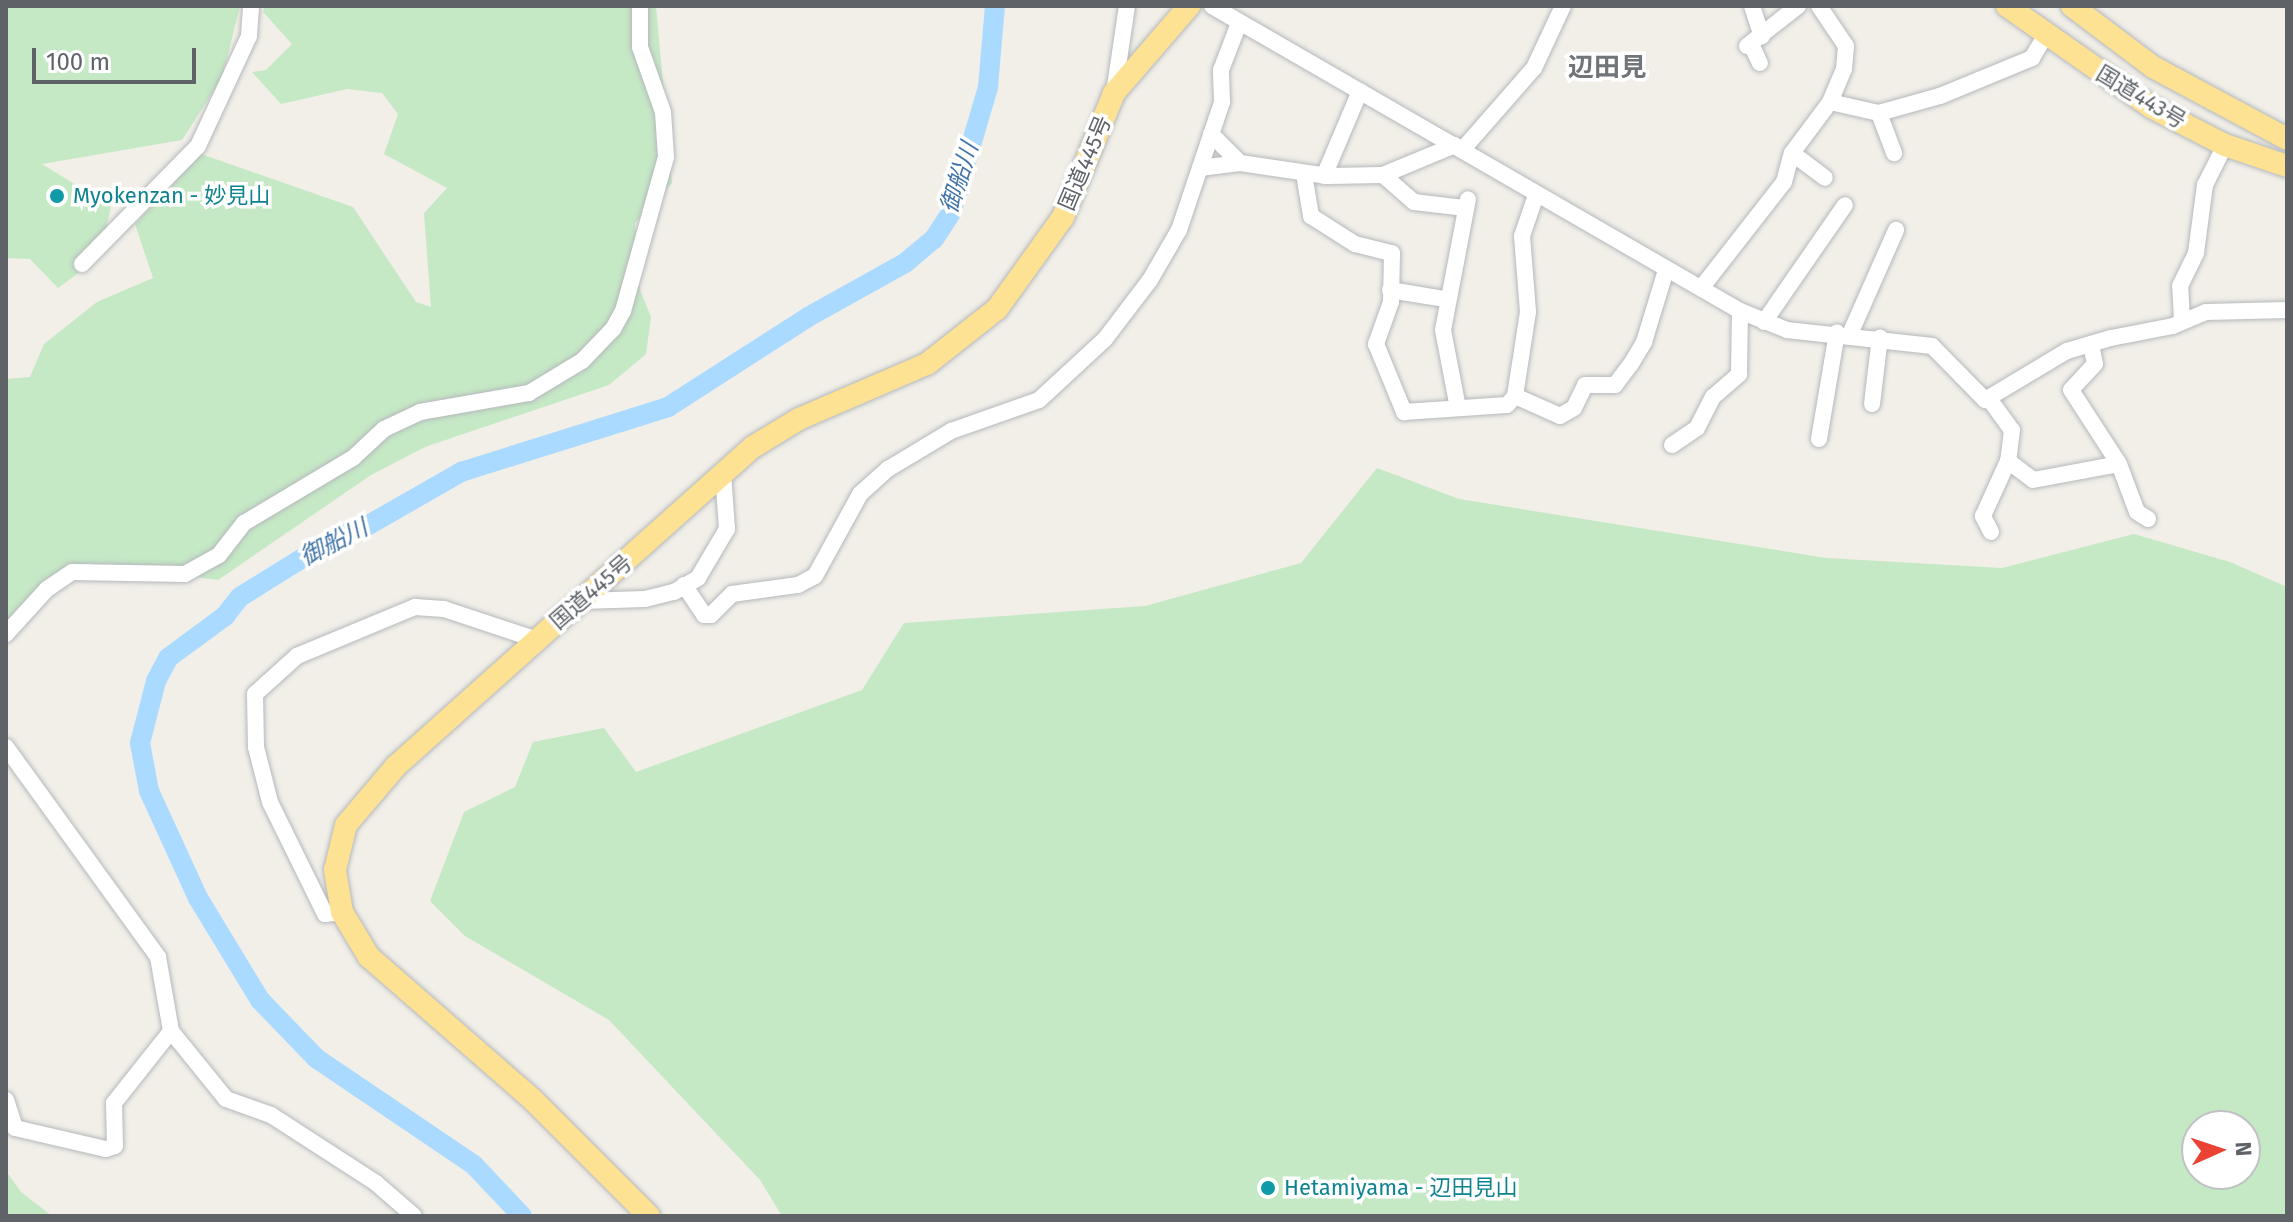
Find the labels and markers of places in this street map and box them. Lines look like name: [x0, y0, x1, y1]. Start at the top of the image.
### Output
place label: Myokenzan - 妙見山: [73, 183, 270, 209]
marker: Myokenzan - 妙見山: [48, 187, 66, 205]
place label: Hetamiyama - 辺田見山: [1284, 1175, 1518, 1201]
marker: Hetamiyama - 辺田見山: [1259, 1179, 1277, 1197]

